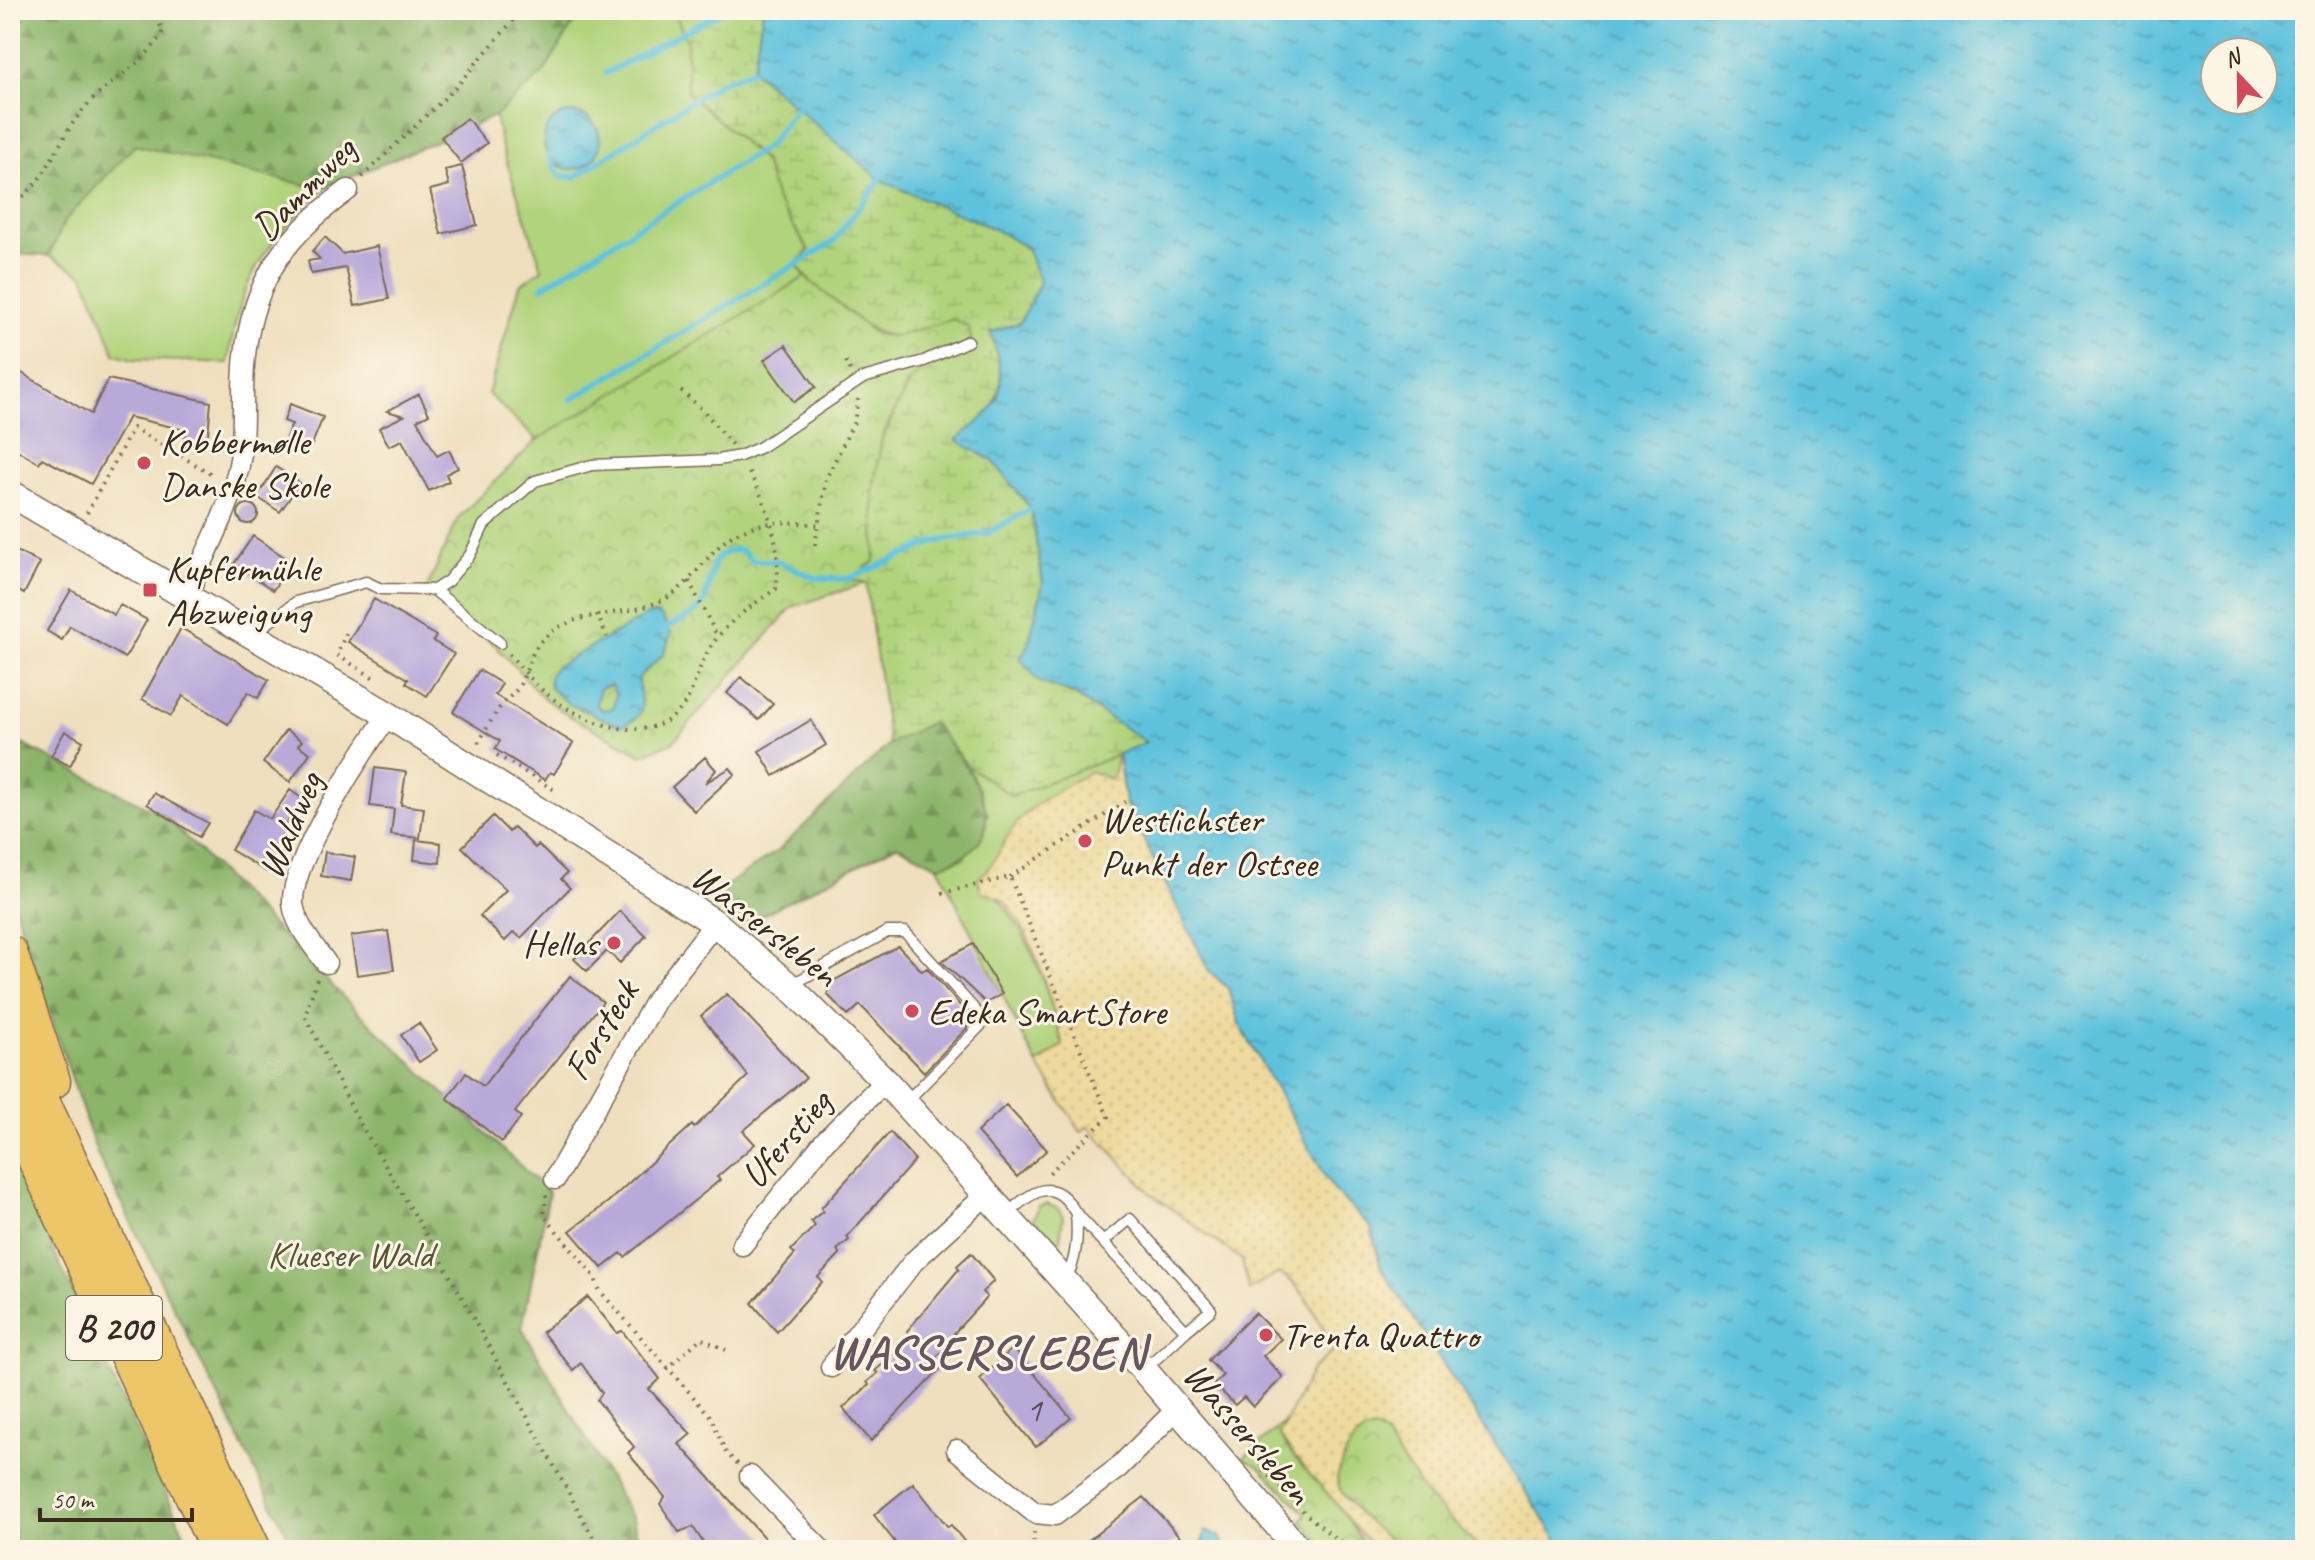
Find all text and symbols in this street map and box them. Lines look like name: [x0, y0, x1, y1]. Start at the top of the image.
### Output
north arrow: [2199, 36, 2279, 116]
text: N: [2220, 42, 2247, 74]
street label: Dammweg: [242, 125, 367, 250]
place label: Kobbermølle Danske Skole: [160, 418, 332, 509]
marker: Kobbermølle Danske Skole: [135, 454, 153, 472]
place label: Kupfermühle Abzweigung: [166, 545, 323, 636]
marker: Kupfermühle Abzweigung: [141, 581, 159, 599]
street label: Waldweg: [247, 763, 334, 885]
place label: Westlichster Punkt der Ostsee: [1101, 796, 1319, 887]
marker: Westlichster Punkt der Ostsee: [1076, 832, 1094, 850]
street label: Wassersleben: [682, 853, 849, 998]
place label: Hellas: [523, 920, 601, 967]
marker: Hellas: [605, 934, 623, 952]
street label: Forsteck: [553, 969, 650, 1089]
place label: Edeka SmartStore: [928, 988, 1168, 1035]
marker: Edeka SmartStore: [903, 1002, 921, 1020]
street label: Uferstieg: [731, 1078, 843, 1198]
park label: Klueser Wald: [267, 1231, 439, 1278]
road number: B 200: [66, 1296, 162, 1360]
place label: Trenta Quattro: [1282, 1312, 1482, 1359]
district label: WASSERSLEBEN: [830, 1324, 1152, 1382]
marker: Trenta Quattro: [1257, 1326, 1275, 1344]
street label: Wassersleben: [1173, 1352, 1324, 1515]
house number: 1: [1026, 1388, 1043, 1431]
scale bar: [40, 1472, 192, 1522]
text: 50 m: [52, 1485, 95, 1515]

